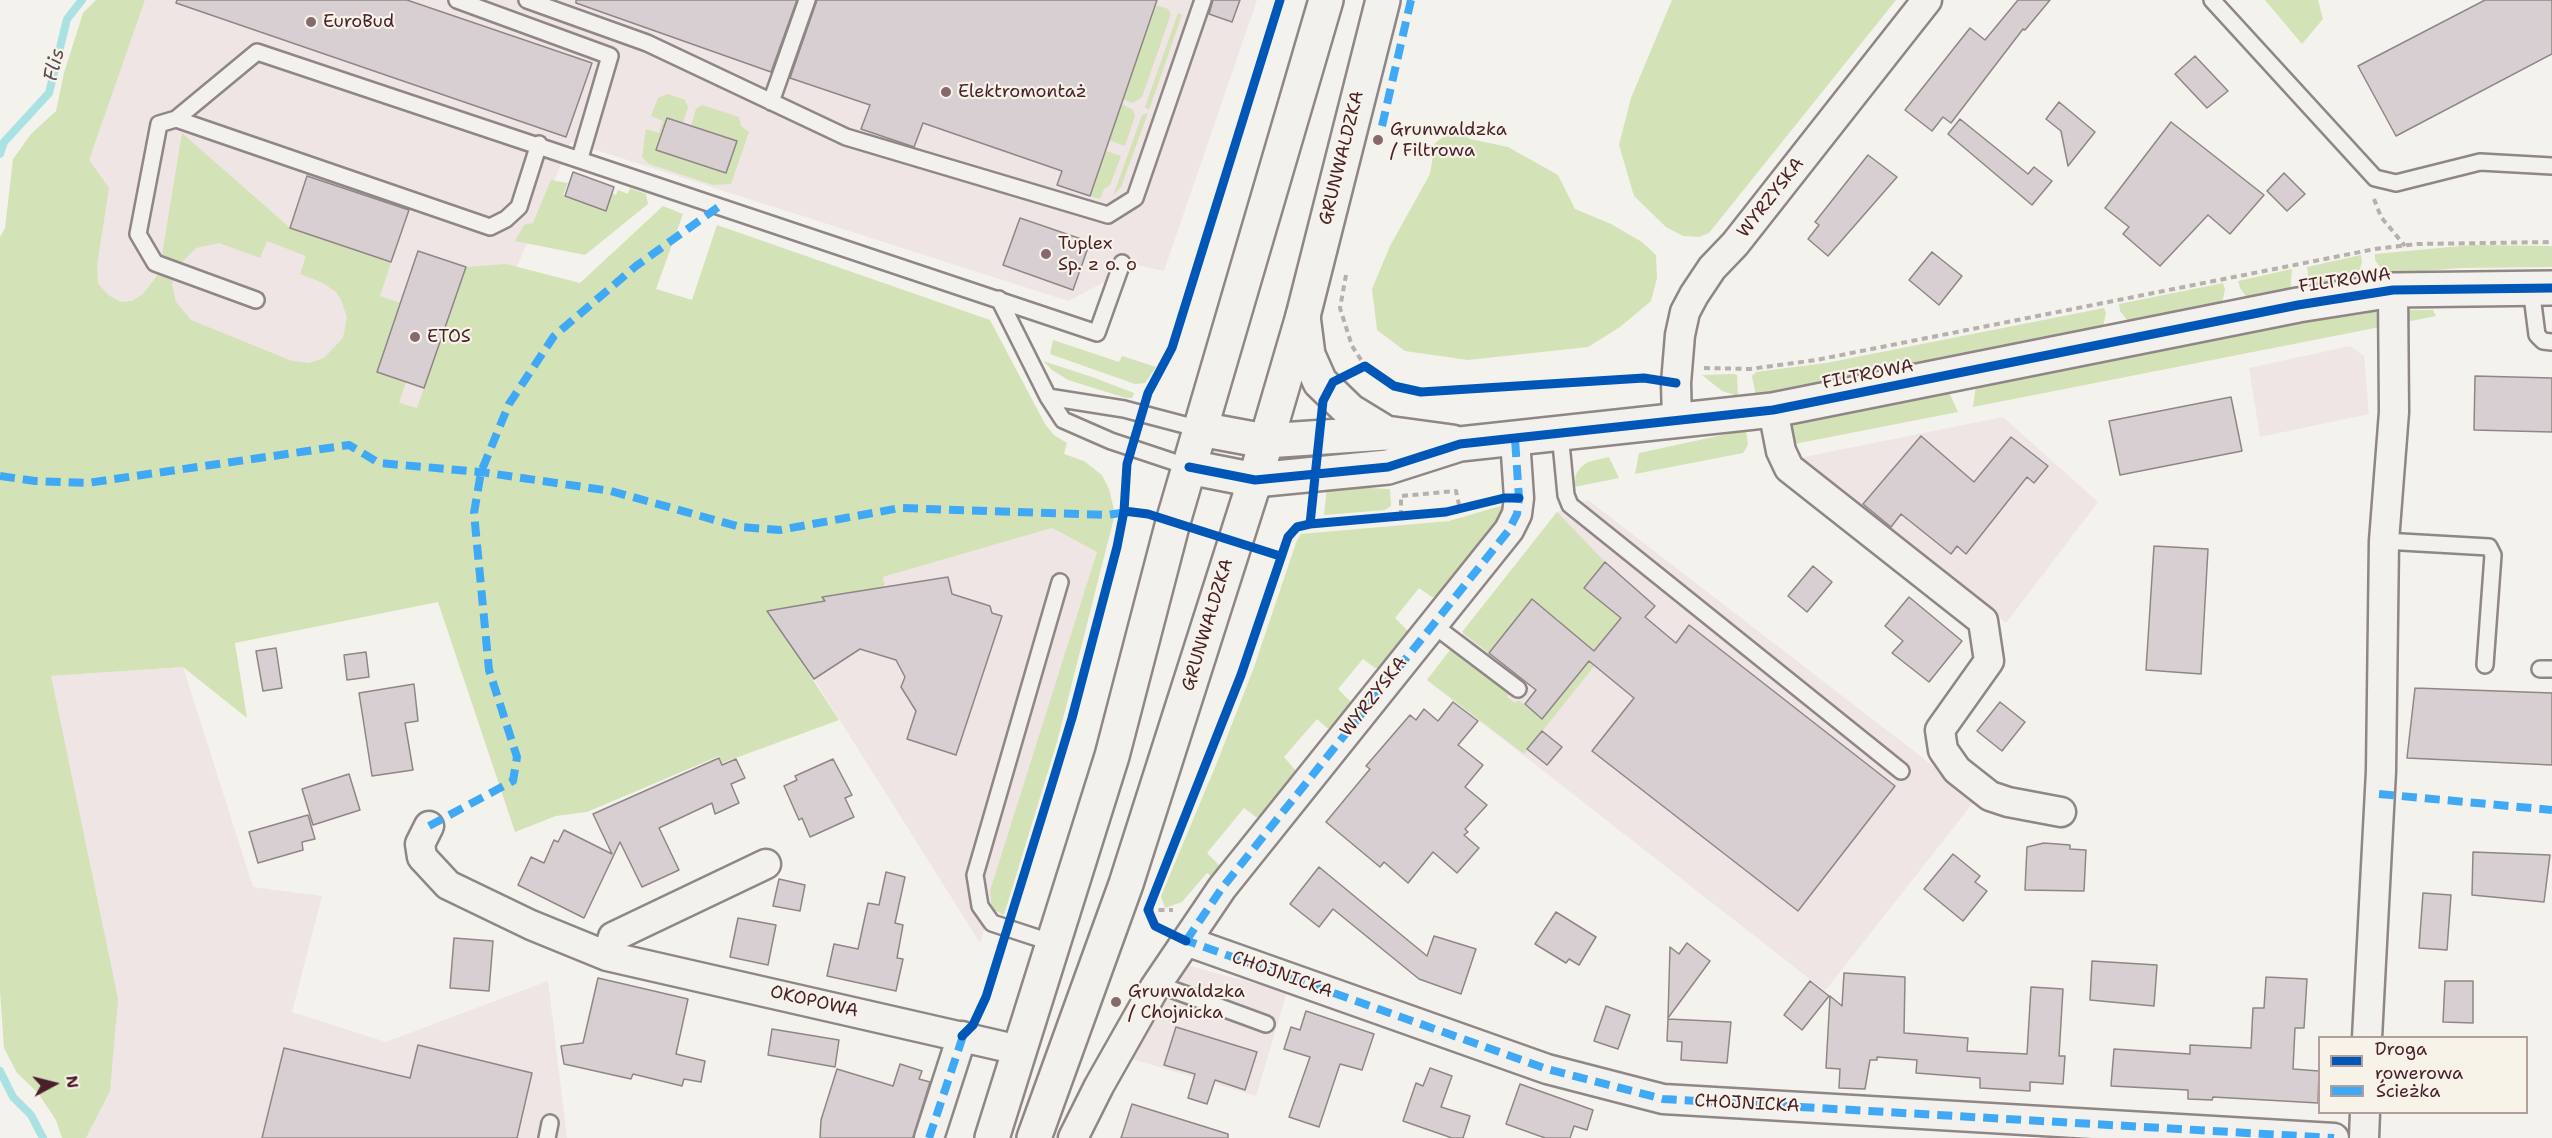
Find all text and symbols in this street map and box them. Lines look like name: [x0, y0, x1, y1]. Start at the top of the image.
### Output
place label: EuroBud: [323, 11, 394, 33]
marker: EuroBud: [304, 15, 318, 29]
water label: Flis: [39, 46, 71, 84]
place label: Elektromontaż: [958, 81, 1087, 103]
marker: Elektromontaż: [939, 85, 953, 99]
street label: GRUNWALDZKA: [1315, 89, 1369, 227]
place label: Grunwaldzka / Filtrowa: [1390, 119, 1507, 162]
marker: Grunwaldzka / Filtrowa: [1371, 133, 1385, 147]
street label: WYRZYSKA: [1733, 154, 1809, 242]
place label: Tuplex Sp. z o. o: [1058, 233, 1137, 276]
marker: Tuplex Sp. z o. o: [1039, 247, 1053, 261]
street label: FILTROWA: [2298, 264, 2392, 298]
place label: ETOS: [427, 326, 471, 348]
marker: ETOS: [408, 330, 422, 344]
street label: FILTROWA: [1820, 356, 1916, 394]
street label: GRUNWALDZKA: [1178, 556, 1238, 694]
street label: WYRZYSKA: [1336, 653, 1412, 741]
street label: CHOJNICKA: [1229, 947, 1335, 1003]
street label: OKOPOWA: [768, 981, 860, 1023]
place label: Grunwaldzka / Chojnicka: [1128, 981, 1245, 1024]
marker: Grunwaldzka / Chojnicka: [1109, 995, 1123, 1009]
legend: [2318, 1036, 2528, 1114]
text: Droga rowerowa: [2375, 1037, 2463, 1085]
north arrow: [24, 1054, 84, 1114]
text: N: [61, 1074, 84, 1089]
text: Ścieżka: [2376, 1079, 2440, 1103]
street label: CHOJNICKA: [1694, 1090, 1800, 1118]

